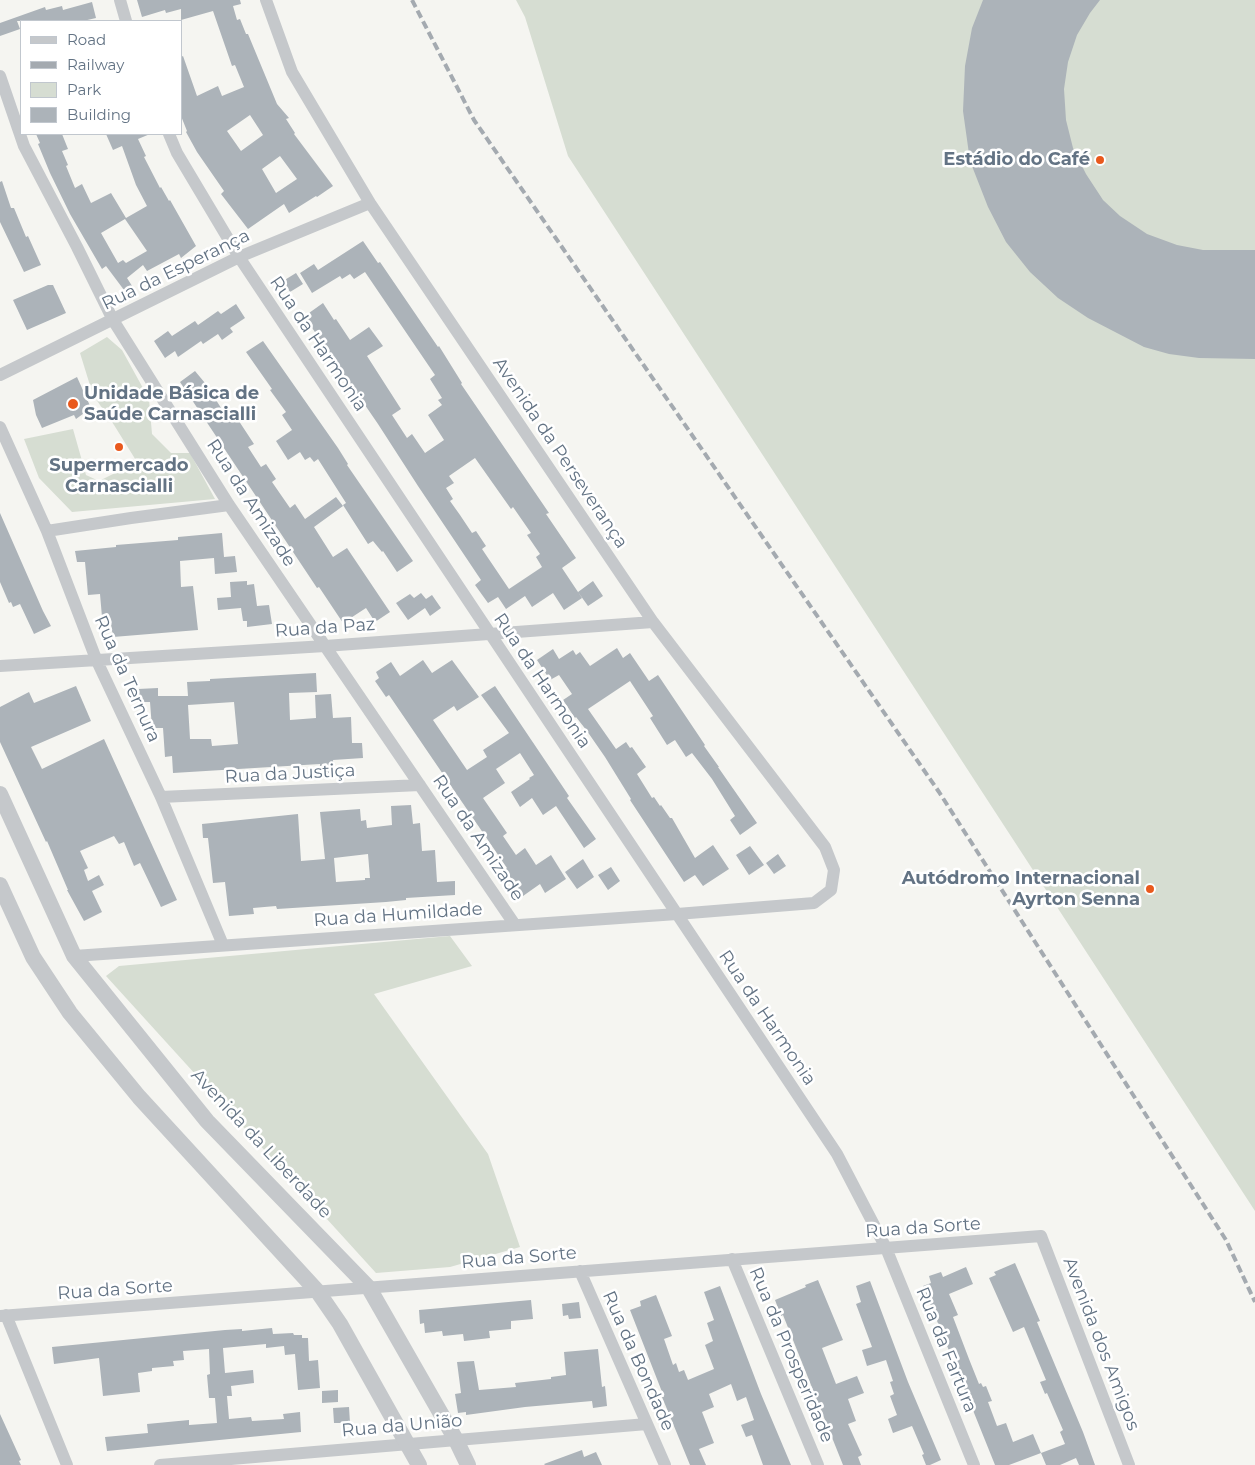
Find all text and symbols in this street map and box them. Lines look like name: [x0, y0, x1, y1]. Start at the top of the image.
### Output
legend: [20, 20, 182, 135]
text: Road: [67, 30, 106, 49]
text: Railway: [67, 55, 124, 74]
text: Park: [67, 80, 101, 99]
text: Building: [67, 105, 131, 124]
place label: Estádio do Café: [943, 149, 1090, 171]
marker: Estádio do Café: [1094, 154, 1106, 166]
street label: Rua da Esperança: [99, 225, 253, 315]
street label: Rua da Harmonia: [265, 272, 371, 416]
street label: Avenida da Perseverança: [488, 353, 632, 553]
place label: Unidade Básica de Saúde Carnascialli: [84, 383, 259, 426]
marker: Unidade Básica de Saúde Carnascialli: [66, 397, 80, 411]
street label: Rua da Amizade: [202, 435, 300, 571]
marker: Supermercado Carnascialli: [113, 441, 125, 453]
place label: Supermercado Carnascialli: [49, 455, 189, 498]
street label: Rua da Harmonia: [489, 609, 595, 753]
street label: Rua da Ternura: [89, 612, 165, 746]
street label: Rua da Paz: [274, 614, 376, 642]
street label: Rua da Justiça: [224, 760, 356, 788]
street label: Rua da Amizade: [428, 771, 528, 905]
place label: Autódromo Internacional Ayrton Senna: [902, 868, 1140, 911]
marker: Autódromo Internacional Ayrton Senna: [1144, 883, 1156, 895]
street label: Rua da Humildade: [313, 898, 483, 932]
street label: Rua da Harmonia: [714, 946, 820, 1090]
street label: Avenida da Liberdade: [186, 1065, 336, 1223]
street label: Rua da Sorte: [865, 1213, 981, 1243]
street label: Rua da Sorte: [460, 1242, 578, 1274]
street label: Avenida dos Amigos: [1058, 1254, 1144, 1434]
street label: Rua da Prosperidade: [744, 1264, 838, 1446]
street label: Rua da Sorte: [57, 1275, 173, 1305]
street label: Rua da Fartura: [911, 1284, 981, 1416]
street label: Rua da Bondade: [597, 1288, 679, 1434]
street label: Rua da União: [341, 1410, 463, 1442]

